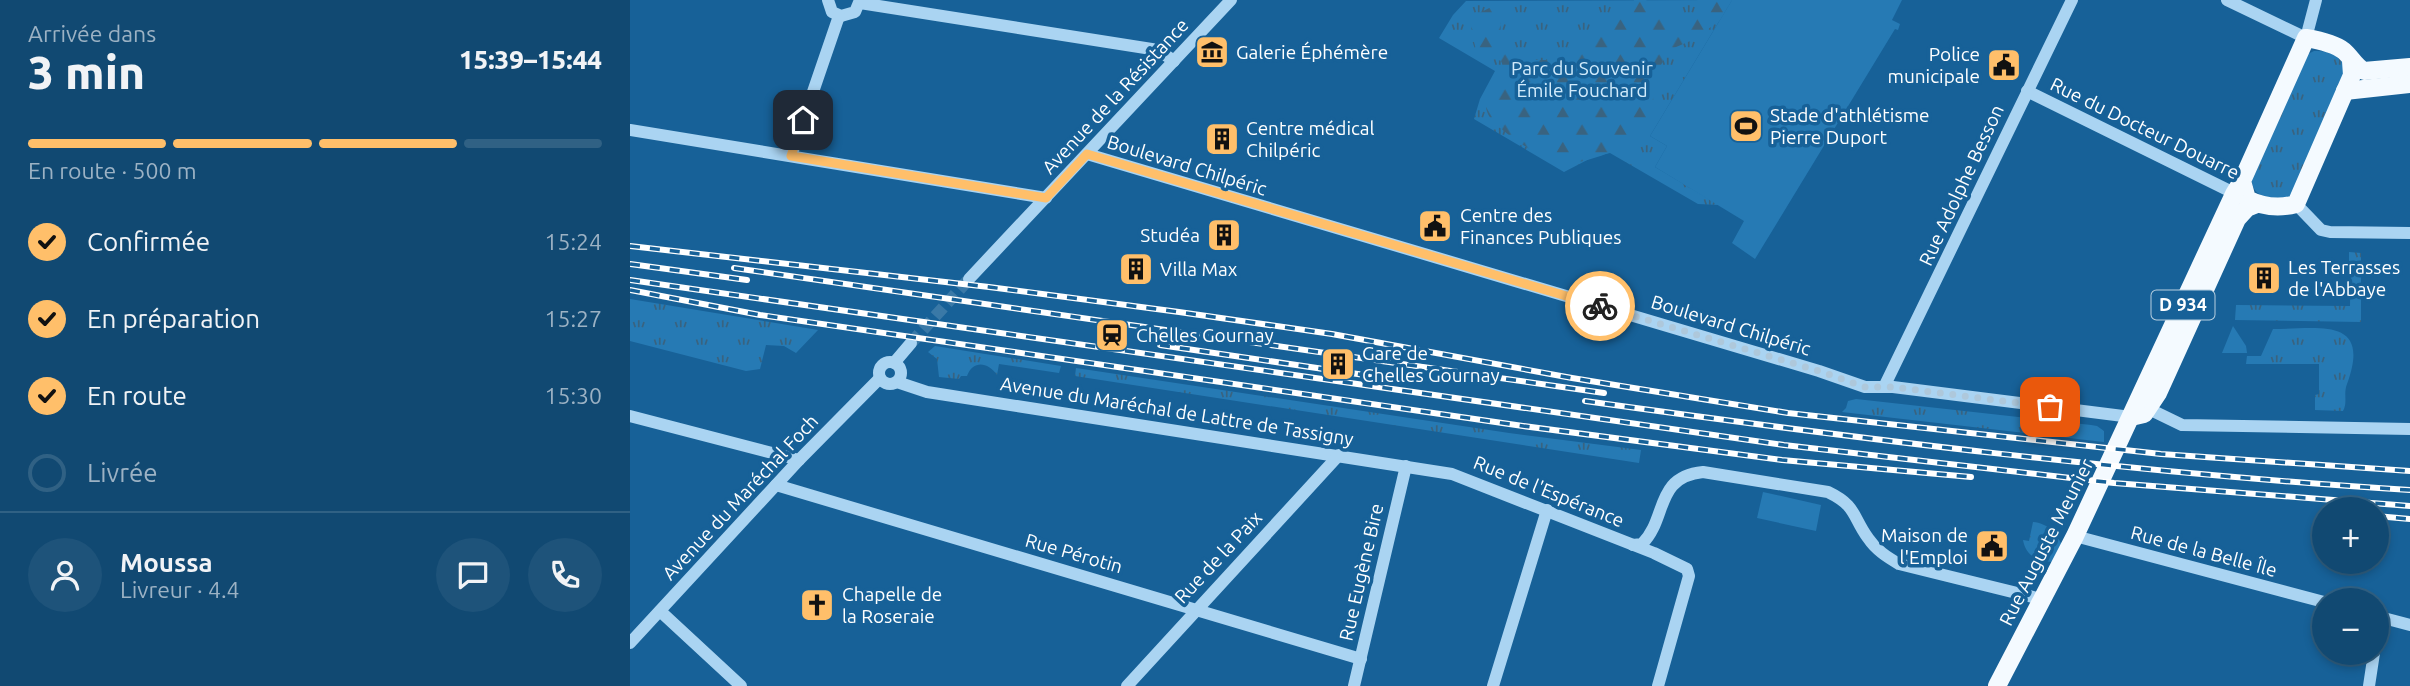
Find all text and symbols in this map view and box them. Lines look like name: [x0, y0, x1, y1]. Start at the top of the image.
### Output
street label: Avenue de la Résistance: [1037, 14, 1193, 178]
text: Arrivée dans: [28, 21, 156, 46]
museum icon: Galerie Éphémère: [1193, 33, 1231, 71]
place label: Galerie Éphémère: [1236, 41, 1388, 63]
place label: Police municipale: [1887, 43, 1980, 87]
text: 15:39–15:44: [459, 45, 602, 74]
text: 3 min: [28, 46, 145, 98]
public building icon: Police municipale: [1985, 46, 2023, 84]
park label: Parc du Souvenir Émile Fouchard: [1511, 57, 1653, 101]
street label: Rue du Docteur Douarre: [2047, 73, 2243, 183]
pin: [773, 90, 833, 150]
icon: home: [784, 101, 822, 139]
street label: Rue Adolphe Besson: [1914, 101, 2008, 269]
place label: Stade d'athlétisme Pierre Duport: [1770, 104, 1930, 148]
sports icon: Stade d'athlétisme Pierre Duport: [1727, 107, 1765, 145]
place label: Centre médical Chilpéric: [1246, 117, 1375, 161]
building icon: Centre médical Chilpéric: [1203, 120, 1241, 158]
street label: Boulevard Chilpéric: [1105, 130, 1270, 200]
text: En route · 500 m: [28, 158, 197, 183]
place label: Centre des Finances Publiques: [1460, 204, 1622, 248]
public building icon: Centre des Finances Publiques: [1416, 207, 1454, 245]
building icon: Studéa: [1205, 216, 1243, 254]
icon: check: [28, 223, 66, 261]
place label: Studéa: [1140, 224, 1200, 246]
text: Confirmée: [87, 227, 210, 256]
text: 15:24: [544, 229, 602, 254]
building icon: Villa Max: [1117, 250, 1155, 288]
place label: Les Terrasses de l'Abbaye: [2288, 256, 2400, 300]
place label: Villa Max: [1160, 258, 1238, 280]
building icon: Les Terrasses de l'Abbaye: [2245, 259, 2283, 297]
courier: [1565, 271, 1635, 341]
icon: bike: [1581, 287, 1619, 325]
street label: Boulevard Chilpéric: [1649, 290, 1814, 360]
road number: D 934: [2152, 290, 2214, 320]
icon: check: [28, 300, 66, 338]
text: En préparation: [87, 304, 260, 333]
text: 15:27: [544, 306, 602, 331]
station icon: Chelles Gournay: [1093, 316, 1131, 354]
place label: Chelles Gournay: [1136, 324, 1274, 346]
place label: Gare de Chelles Gournay: [1362, 342, 1500, 386]
building icon: Gare de Chelles Gournay: [1319, 345, 1357, 383]
street label: Avenue du Maréchal de Lattre de Tassigny: [999, 372, 1355, 450]
icon: check: [28, 377, 66, 415]
pin: [2020, 377, 2080, 437]
text: En route: [87, 381, 187, 410]
text: 15:30: [544, 383, 602, 408]
icon: bag: [2031, 388, 2069, 426]
street label: Avenue du Maréchal Foch: [658, 410, 822, 584]
street label: Rue de l'Espérance: [1470, 451, 1628, 531]
street label: Rue Auguste Meunier: [1994, 455, 2098, 629]
text: Livrée: [87, 458, 158, 487]
map controls: [2312, 497, 2389, 665]
button: +: [2312, 497, 2389, 574]
street label: Rue Eugène Bire: [1334, 501, 1388, 643]
street label: Rue de la Paix: [1170, 506, 1266, 608]
street label: Rue de la Belle Île: [2129, 521, 2279, 581]
place label: Maison de l'Emploi: [1881, 524, 1968, 568]
public building icon: Maison de l'Emploi: [1973, 527, 2011, 565]
street label: Rue Pérotin: [1023, 529, 1125, 577]
button: person: [28, 538, 102, 612]
button: chat: [436, 538, 510, 612]
button: phone: [528, 538, 602, 612]
text: Moussa: [120, 548, 213, 577]
text: Livreur · 4.4: [120, 577, 240, 602]
place label: Chapelle de la Roseraie: [842, 583, 942, 627]
church icon: Chapelle de la Roseraie: [798, 586, 836, 624]
button: −: [2312, 588, 2389, 665]

